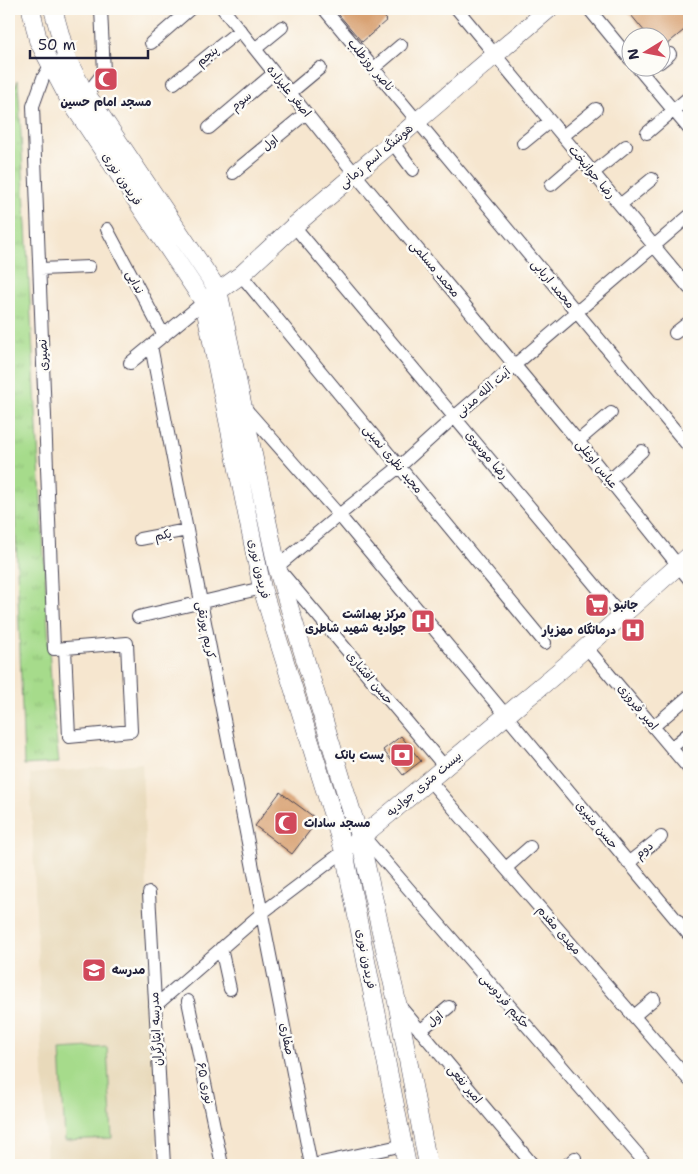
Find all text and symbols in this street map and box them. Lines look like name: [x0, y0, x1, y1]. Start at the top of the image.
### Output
scale bar: [30, 28, 148, 60]
north arrow: [620, 28, 670, 78]
text: 50 m: [38, 35, 76, 55]
street label: ناصر روزطلب: [344, 35, 398, 95]
street label: پنجم: [193, 42, 222, 71]
text: N: [623, 47, 643, 61]
street label: اصغر علیزاده: [263, 62, 315, 120]
mosque icon: مسجد امام حسین: [93, 66, 119, 92]
street label: سوم: [227, 88, 256, 115]
place label: مسجد امام حسین: [61, 94, 151, 111]
street label: هوشنگ اسم زمانی: [335, 120, 417, 193]
street label: اول: [259, 132, 282, 154]
street label: رضا جوانبخت: [565, 142, 619, 202]
street label: فریدون نوری: [98, 149, 146, 209]
street label: محمد مسلمی: [406, 237, 464, 301]
street label: محمد اربابی: [528, 256, 578, 312]
street label: ندایی: [122, 267, 148, 297]
street label: نصیری: [34, 339, 52, 371]
street label: آیت‌ الله مدنی: [452, 363, 515, 420]
street label: مجید نظری نمینی: [360, 421, 426, 497]
street label: رضا موسوی: [462, 427, 512, 483]
street label: عباس اوغلی: [573, 436, 621, 492]
street label: یکم: [153, 526, 173, 545]
street label: فریدون نوری: [244, 538, 274, 600]
supermarket icon: جانبو: [584, 592, 610, 618]
place label: جانبو: [613, 597, 638, 613]
street label: کریم پورتقی: [192, 600, 219, 660]
place label: مرکز بهداشت جوادیه شهید شاطری: [305, 606, 406, 636]
hospital icon: مرکز بهداشت جوادیه شهید شاطری: [410, 608, 436, 634]
hospital icon: درمانگاه مهزیار: [620, 617, 646, 643]
place label: درمانگاه مهزیار: [541, 622, 616, 638]
street label: حسن افشاری: [343, 648, 397, 708]
street label: امیر فیروزی: [614, 681, 662, 733]
bank icon: پست بانک: [389, 742, 415, 768]
place label: پست بانک: [335, 747, 385, 763]
street label: بیست متری جوادیه: [383, 748, 465, 820]
street label: حسن منیری: [572, 798, 622, 852]
mosque icon: مسجد سادات: [273, 810, 299, 836]
place label: مسجد سادات: [304, 815, 371, 831]
street label: دوم: [631, 838, 657, 863]
street label: مهدی مقدم: [532, 902, 585, 959]
street label: فریدون نوری: [352, 928, 380, 990]
school or university icon: مدرسه: [81, 957, 107, 983]
place label: مدرسه: [112, 962, 145, 978]
street label: حکیم فردوسی: [476, 970, 533, 1033]
street label: مدرسه ایثارگران: [146, 992, 166, 1066]
street label: اول: [424, 1008, 447, 1030]
street label: صفاری: [276, 1022, 298, 1056]
street label: نوری ۶۵: [193, 1060, 217, 1106]
street label: امیر نفعی: [444, 1061, 486, 1107]

